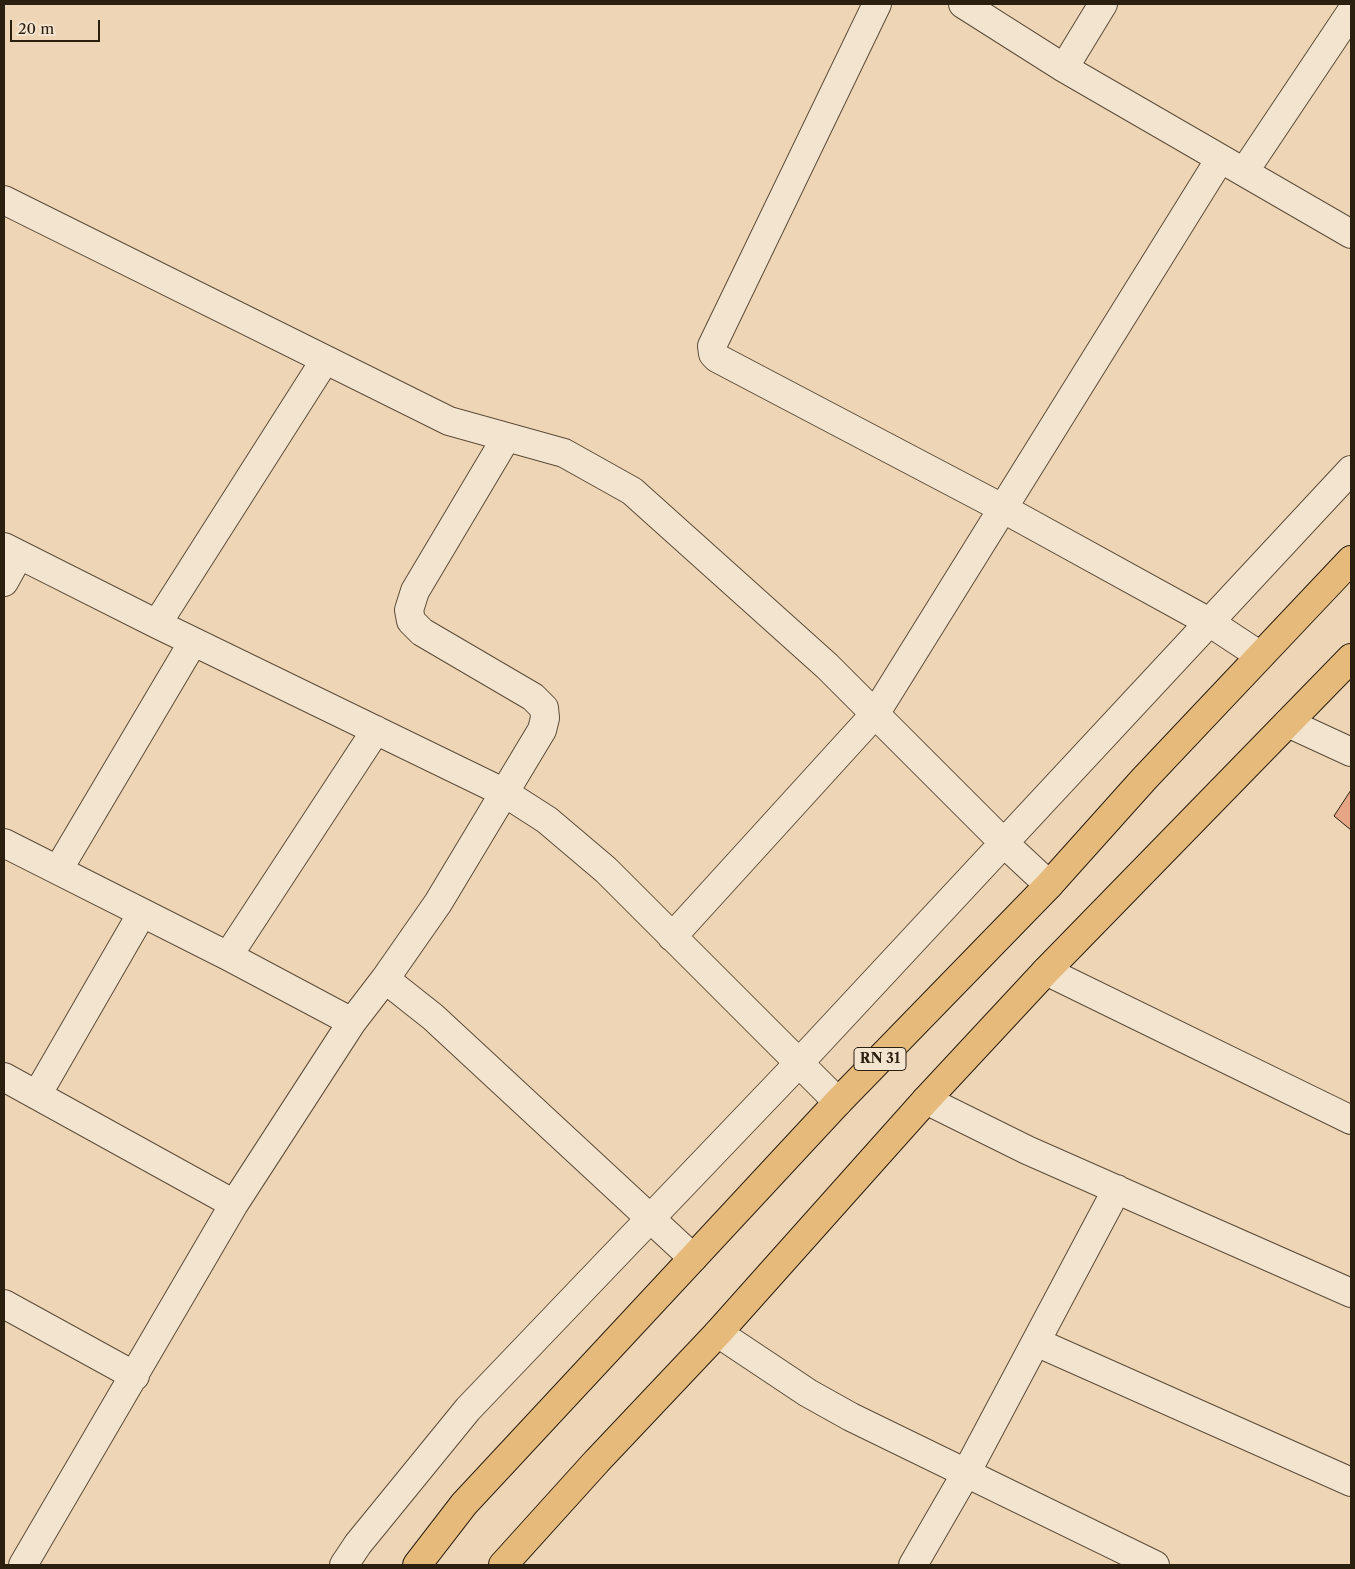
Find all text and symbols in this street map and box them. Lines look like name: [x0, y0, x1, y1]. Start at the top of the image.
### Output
scale bar: [12, 10, 102, 42]
text: 20 m: [18, 19, 54, 38]
road number: RN 31: [854, 1048, 906, 1070]

